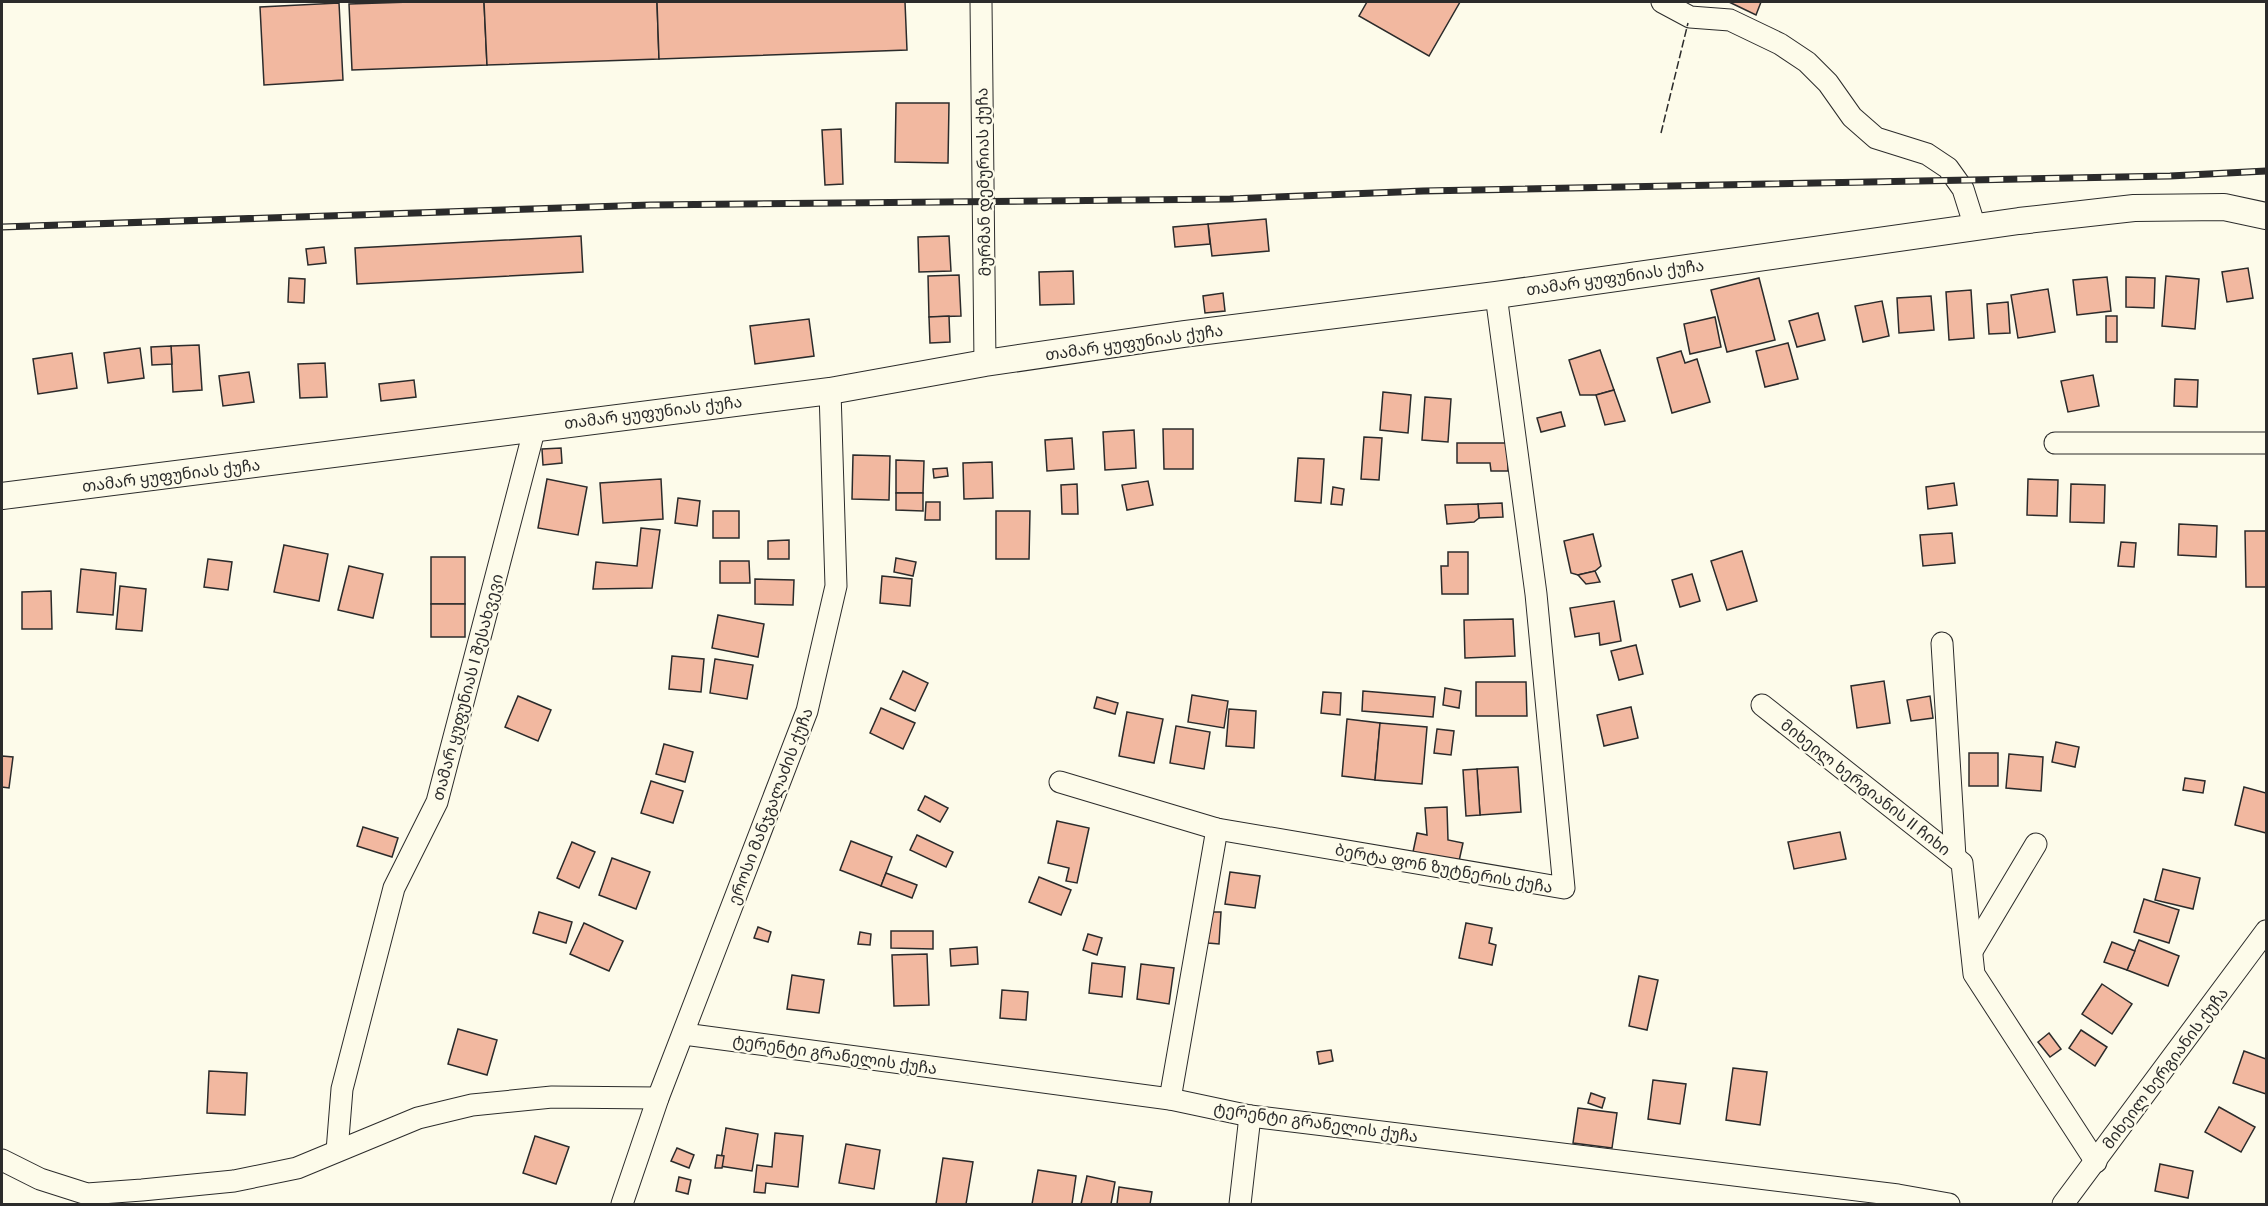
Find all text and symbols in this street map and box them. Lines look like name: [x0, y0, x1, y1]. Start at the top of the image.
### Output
street label: მურმან დემურიას ქუჩა: [972, 87, 996, 277]
street label: თამარ ყუფუნიას ქუჩა: [1525, 256, 1705, 299]
street label: თამარ ყუფუნიას ქუჩა: [1044, 321, 1224, 364]
street label: თამარ ყუფუნიას ქუჩა: [563, 392, 743, 433]
street label: თამარ ყუფუნიას ქუჩა: [81, 455, 261, 496]
street label: თამარ ყუფუნიას I შესახვევი: [428, 572, 507, 803]
street label: ეროსი მანჯგალაძის ქუჩა: [724, 705, 818, 908]
street label: მიხეილ ხერგიანის II ჩიხი: [1777, 715, 1954, 860]
street label: ბერტა ფონ ზუტნერის ქუჩა: [1334, 840, 1554, 897]
street label: მიხეილ ხერგიანის ქუჩა: [2099, 984, 2233, 1153]
street label: ტერენტი გრანელის ქუჩა: [731, 1031, 938, 1079]
street label: ტერენტი გრანელის ქუჩა: [1212, 1099, 1419, 1147]

